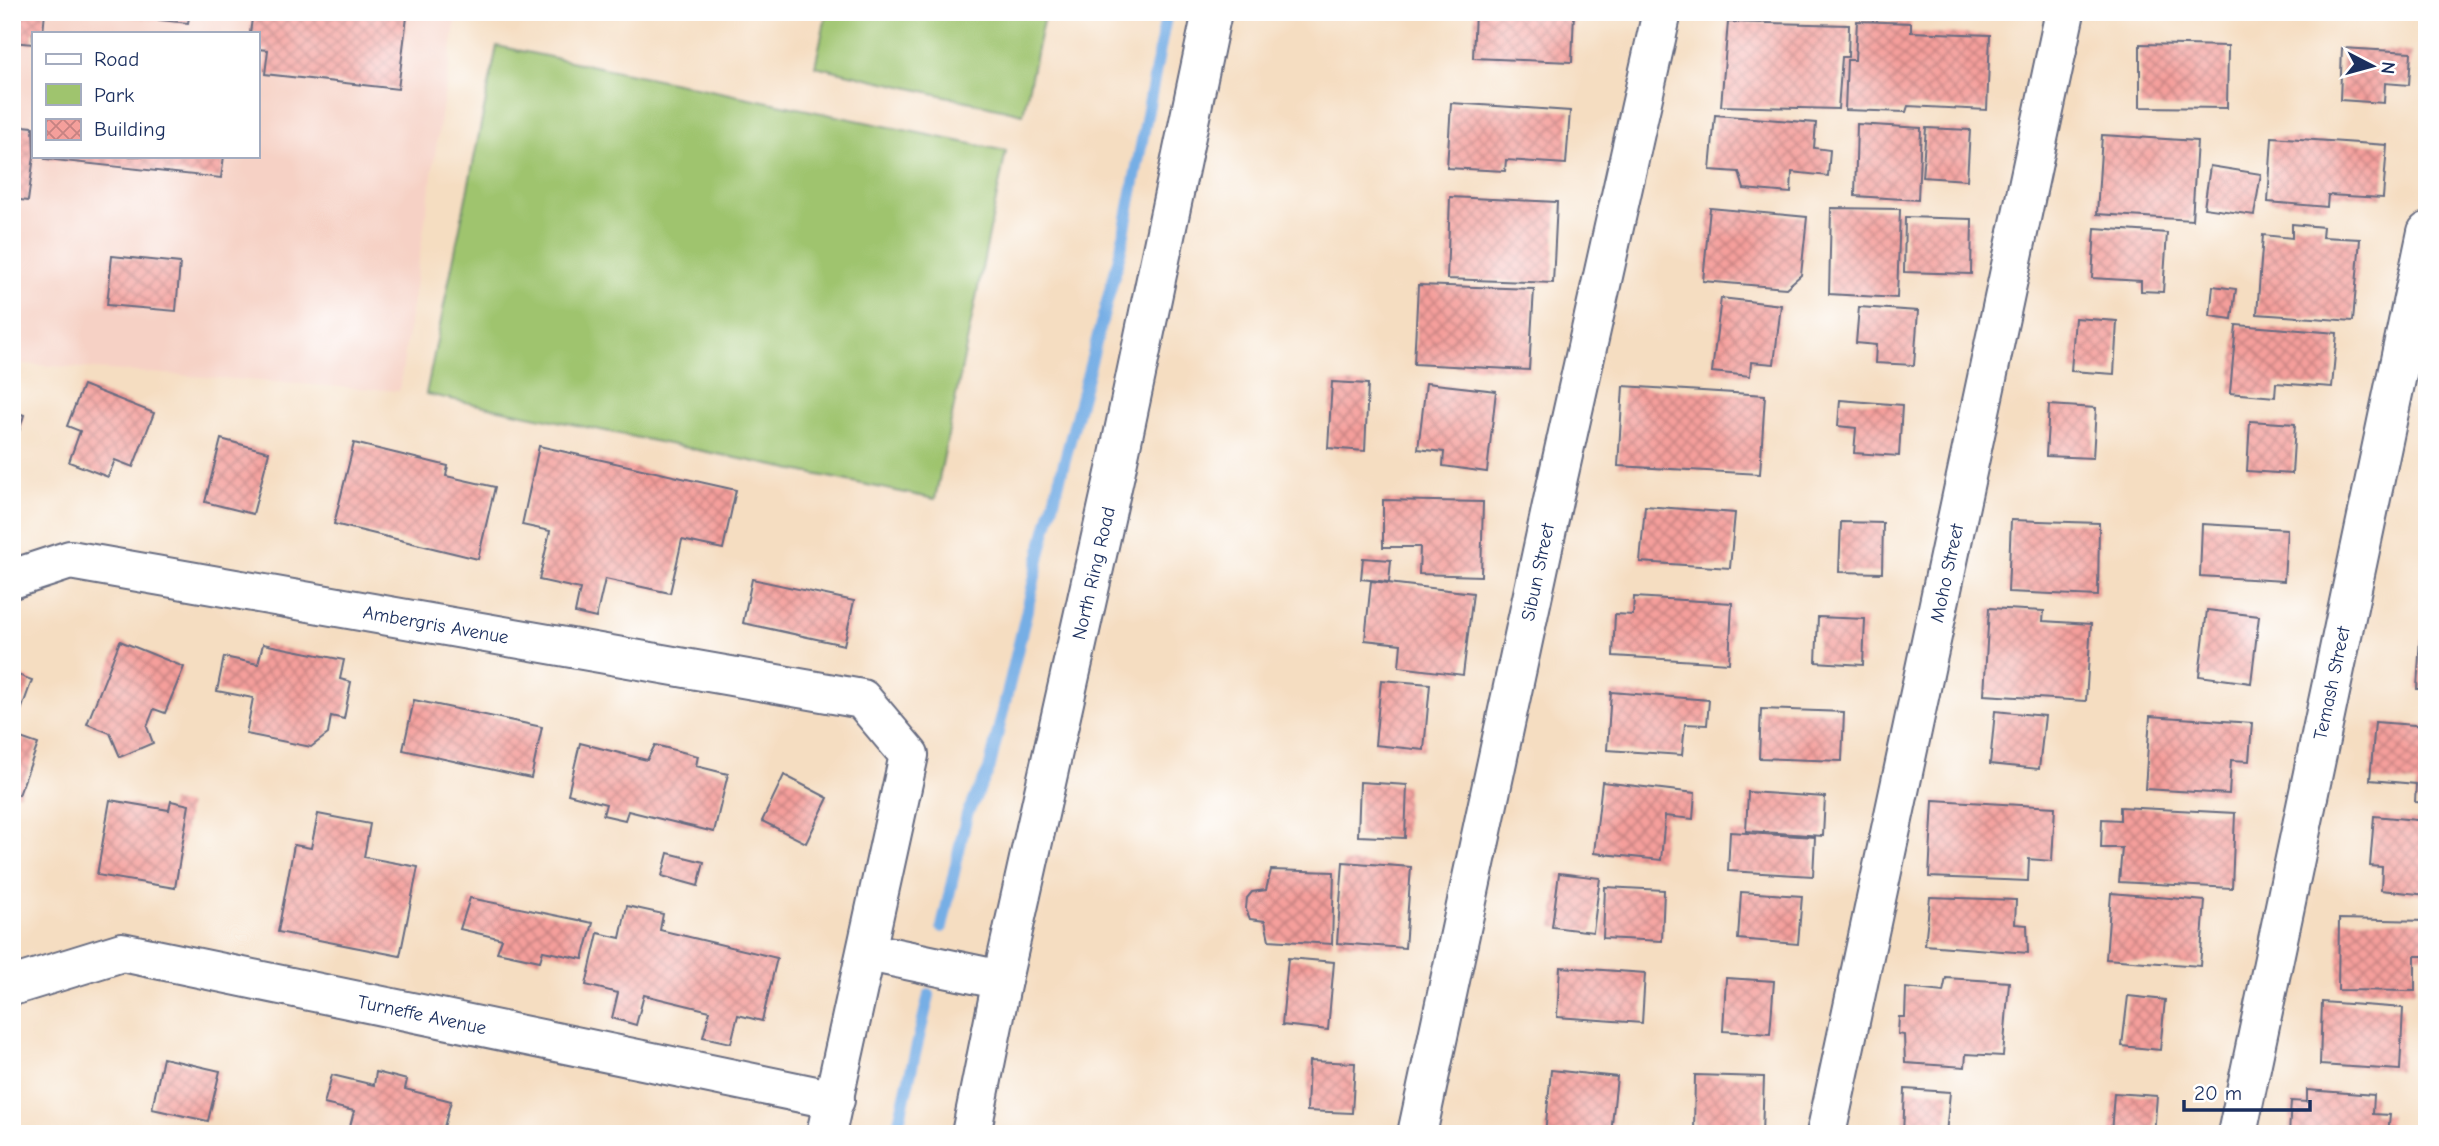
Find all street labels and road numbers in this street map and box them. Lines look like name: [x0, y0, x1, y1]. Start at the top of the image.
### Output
street label: North Ring Road: [1068, 505, 1120, 642]
street label: Sibun Street: [1517, 521, 1559, 623]
street label: Moho Street: [1926, 521, 1968, 624]
street label: Ambergris Avenue: [361, 601, 510, 649]
street label: Temash Street: [2309, 624, 2355, 742]
street label: Turneffe Avenue: [355, 991, 488, 1039]

